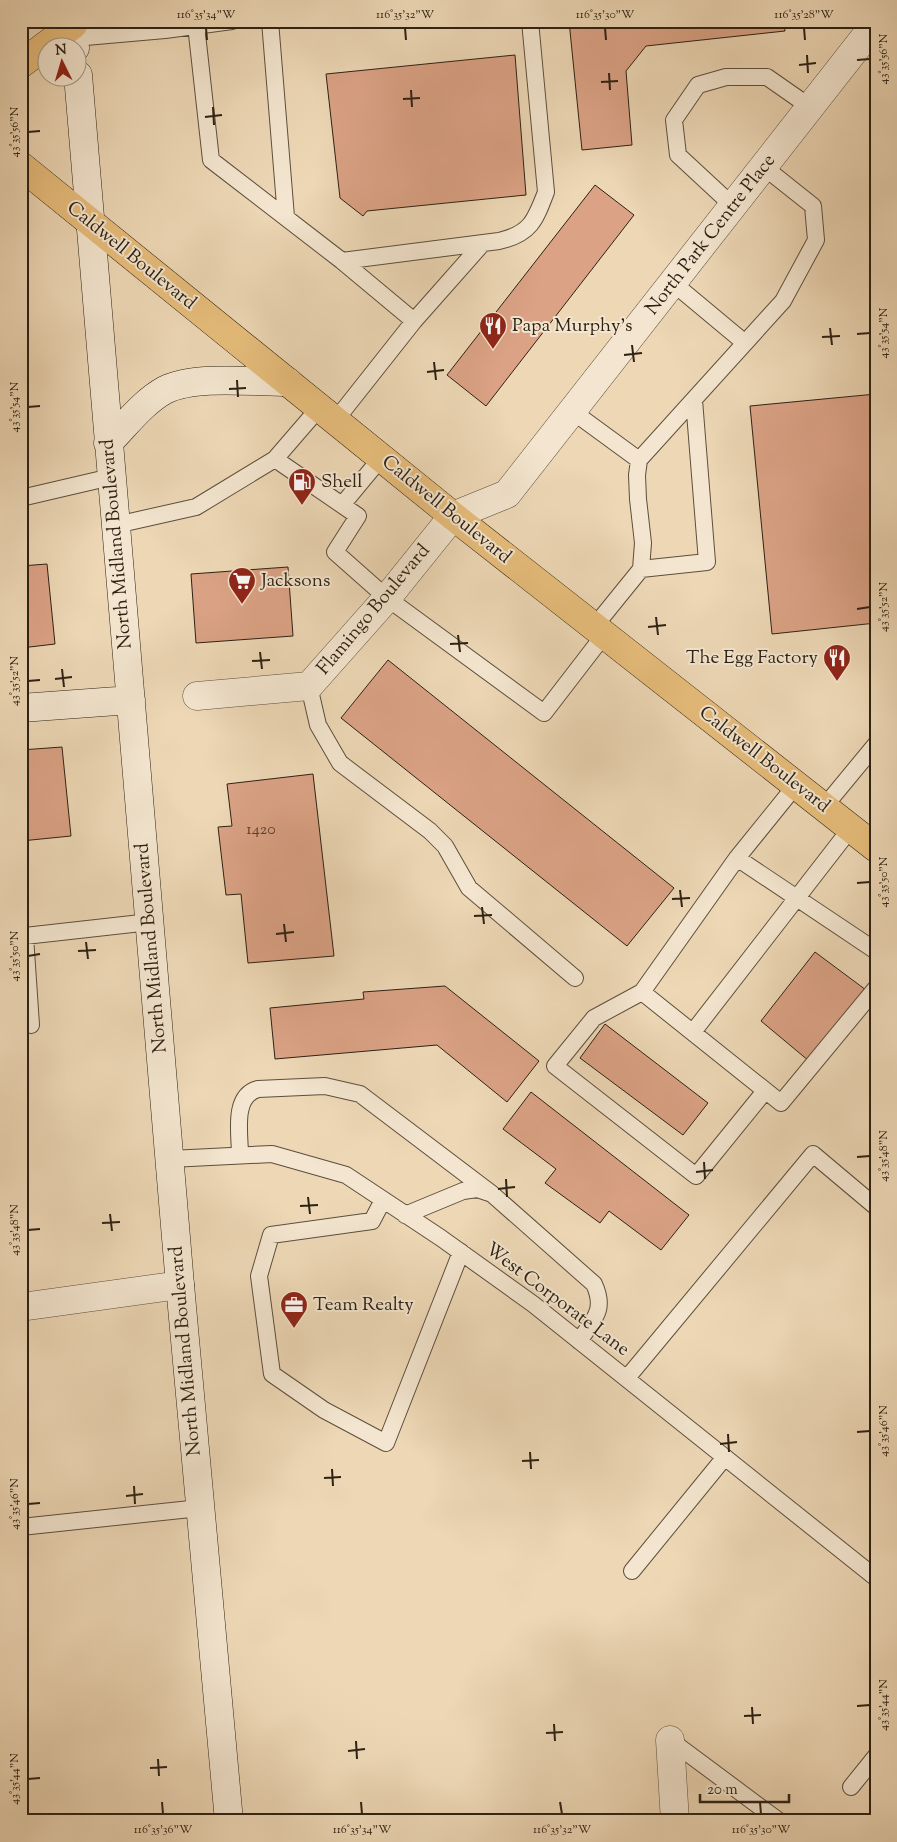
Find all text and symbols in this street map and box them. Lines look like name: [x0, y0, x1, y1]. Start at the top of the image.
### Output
text: 116°35'34"W: [177, 6, 236, 24]
text: 116°35'32"W: [376, 6, 435, 24]
text: 116°35'30"W: [576, 6, 635, 24]
text: 116°35'28"W: [774, 6, 834, 24]
text: 43°35'56"N: [875, 33, 893, 84]
north arrow: [38, 38, 88, 88]
text: N: [55, 41, 67, 61]
text: 43°35'56"N: [6, 106, 24, 157]
street label: North Park Centre Place: [640, 149, 783, 321]
street label: Caldwell Boulevard: [60, 195, 202, 317]
text: 43°35'54"N: [875, 307, 893, 358]
restaurant icon: Papa Murphy's: [478, 311, 508, 350]
place label: Papa Murphy's: [512, 313, 632, 340]
text: 43°35'54"N: [6, 381, 24, 432]
street label: North Midland Boulevard: [94, 438, 140, 650]
street label: Caldwell Boulevard: [375, 449, 517, 571]
fuel station icon: Shell: [287, 467, 317, 506]
place label: Shell: [321, 469, 363, 496]
street label: Flamingo Boulevard: [311, 538, 437, 681]
supermarket icon: Jacksons: [227, 566, 257, 605]
place label: Jacksons: [260, 568, 330, 595]
text: 43°35'52"N: [875, 581, 893, 632]
restaurant icon: The Egg Factory: [822, 643, 852, 682]
place label: The Egg Factory: [686, 645, 819, 672]
text: 43°35'52"N: [6, 655, 24, 706]
street label: Caldwell Boulevard: [693, 700, 835, 820]
house number: 1420: [246, 819, 276, 842]
street label: North Midland Boulevard: [129, 842, 175, 1054]
text: 43°35'50"N: [875, 856, 893, 907]
text: 43°35'50"N: [6, 930, 24, 981]
text: 43°35'48"N: [875, 1130, 893, 1182]
text: 43°35'48"N: [6, 1204, 24, 1256]
street label: West Corporate Lane: [479, 1237, 635, 1363]
street label: North Midland Boulevard: [163, 1245, 209, 1457]
office icon: Team Realty: [279, 1290, 309, 1329]
place label: Team Realty: [313, 1292, 414, 1319]
text: 43°35'46"N: [875, 1405, 893, 1457]
text: 43°35'46"N: [6, 1478, 24, 1530]
text: 43°35'44"N: [875, 1679, 893, 1731]
text: 43°35'44"N: [6, 1753, 24, 1805]
scale bar: [700, 1772, 788, 1804]
text: 20 m: [707, 1780, 738, 1801]
text: 116°35'36"W: [134, 1821, 193, 1839]
text: 116°35'34"W: [333, 1821, 392, 1839]
text: 116°35'32"W: [533, 1821, 592, 1839]
text: 116°35'30"W: [732, 1821, 791, 1839]

